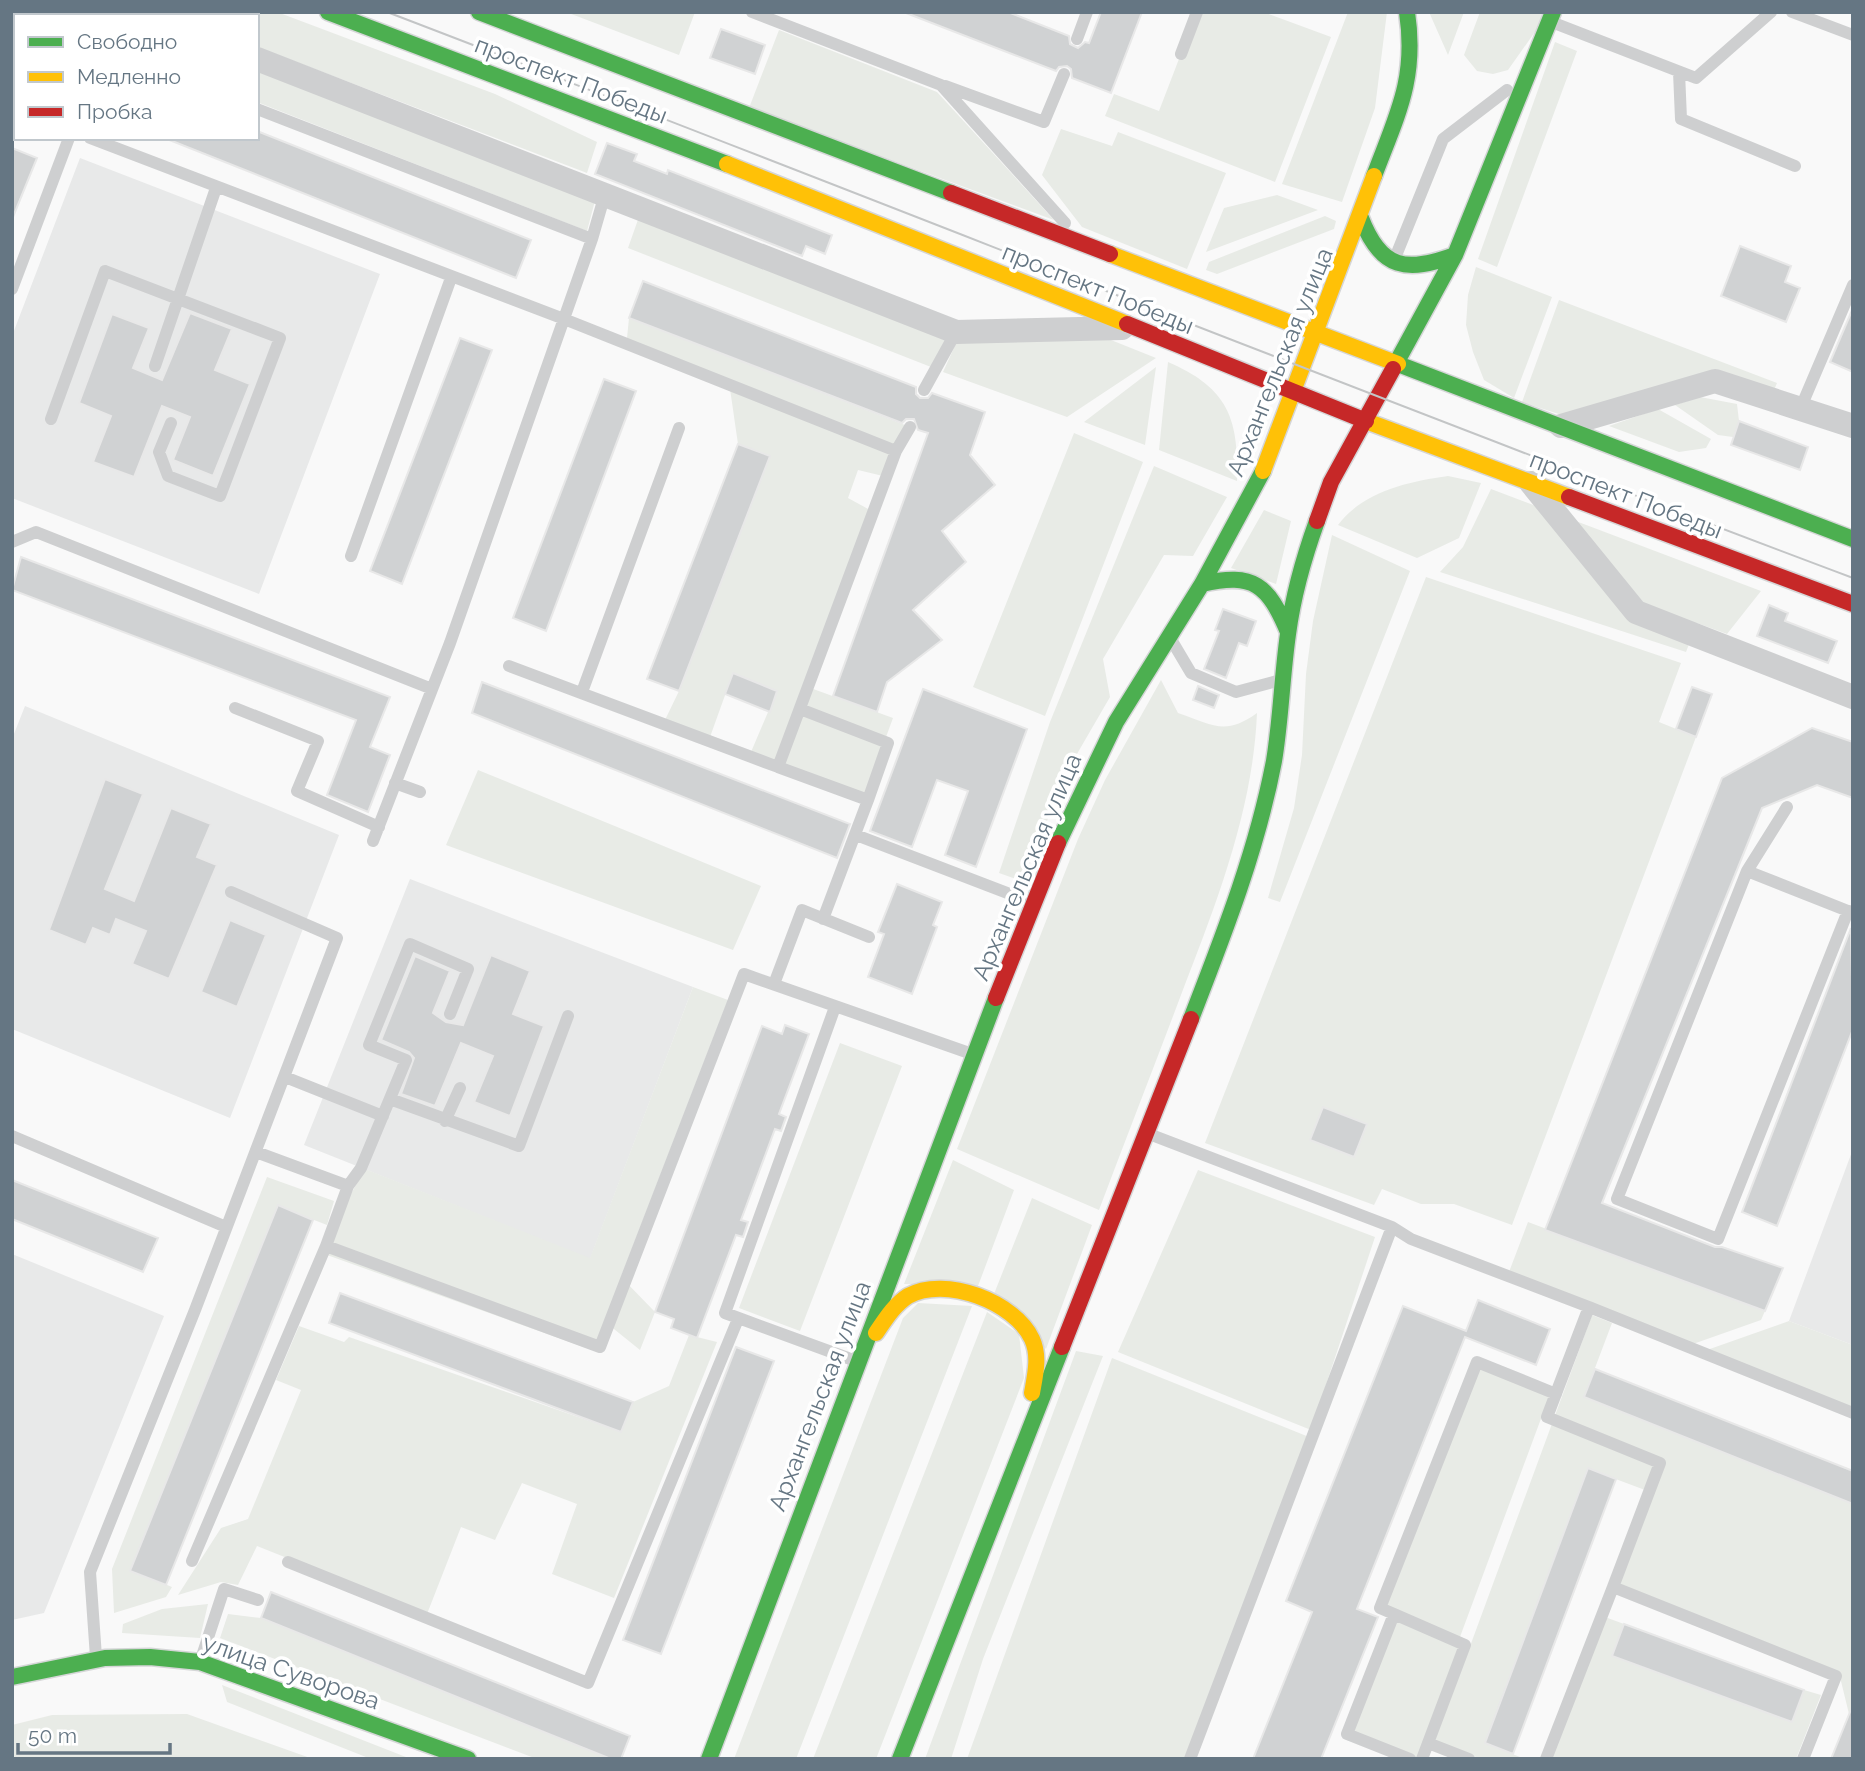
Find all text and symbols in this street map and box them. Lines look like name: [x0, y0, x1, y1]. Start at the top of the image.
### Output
legend: [14, 14, 259, 140]
text: Свободно: [77, 29, 177, 54]
street label: проспект Победы: [471, 29, 672, 130]
text: Медленно: [77, 64, 181, 89]
text: Пробка: [77, 99, 153, 124]
street label: проспект Победы: [998, 237, 1198, 340]
street label: Архангельская улица: [1220, 243, 1339, 480]
street label: проспект Победы: [1526, 444, 1727, 545]
street label: Архангельская улица: [966, 749, 1088, 985]
street label: Архангельская улица: [762, 1277, 877, 1515]
street label: улица Суворова: [199, 1628, 384, 1715]
scale bar: [18, 1712, 170, 1756]
text: 50 m: [28, 1723, 77, 1748]

